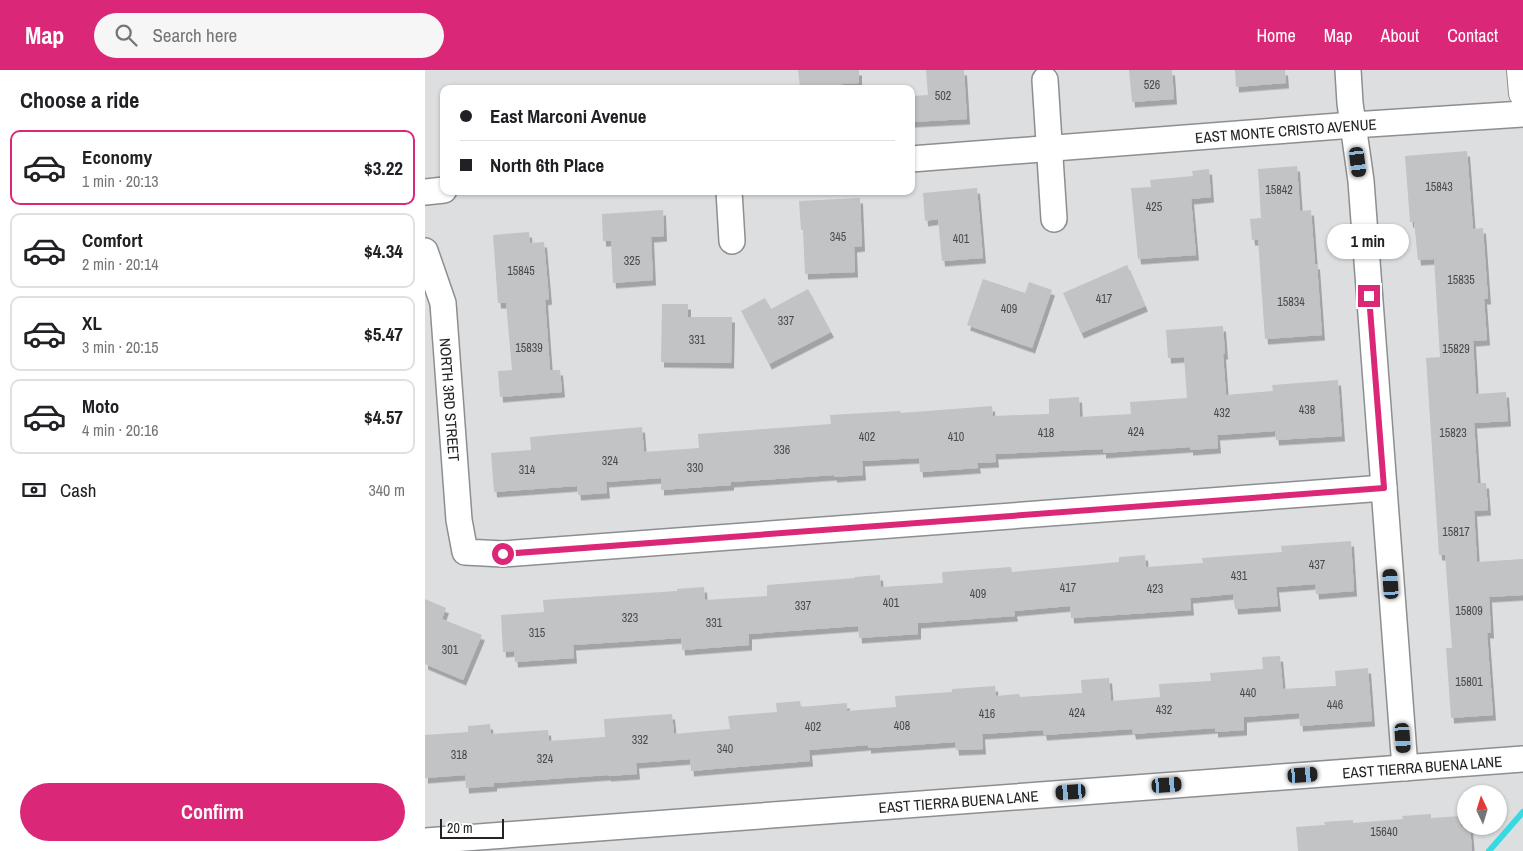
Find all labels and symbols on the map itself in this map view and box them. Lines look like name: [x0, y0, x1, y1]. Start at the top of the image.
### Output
house number: 526: [1144, 77, 1160, 93]
house number: 502: [935, 88, 951, 104]
street label: EAST MONTE CRISTO AVENUE: [1194, 113, 1377, 148]
car: [1348, 146, 1367, 178]
house number: 15843: [1425, 179, 1453, 195]
house number: 15842: [1265, 182, 1293, 198]
house number: 425: [1146, 199, 1163, 215]
callout: 1 min: [1328, 224, 1410, 258]
house number: 345: [830, 229, 847, 245]
house number: 401: [953, 231, 970, 247]
house number: 325: [624, 253, 641, 269]
house number: 15845: [507, 263, 535, 279]
house number: 15835: [1447, 272, 1475, 288]
route end: [1358, 285, 1380, 307]
house number: 417: [1096, 291, 1113, 307]
house number: 15834: [1277, 294, 1305, 310]
house number: 409: [1001, 301, 1017, 317]
house number: 337: [778, 313, 795, 329]
house number: 331: [689, 332, 706, 348]
street label: NORTH 3RD STREET: [435, 337, 465, 463]
house number: 15839: [515, 340, 543, 356]
house number: 15829: [1442, 341, 1470, 357]
house number: 438: [1299, 402, 1315, 418]
house number: 432: [1214, 405, 1230, 421]
house number: 424: [1128, 424, 1145, 440]
house number: 418: [1038, 425, 1054, 441]
house number: 15823: [1439, 425, 1467, 441]
house number: 402: [859, 429, 875, 445]
house number: 410: [948, 429, 964, 445]
house number: 336: [774, 442, 790, 458]
house number: 324: [602, 453, 619, 469]
house number: 330: [687, 460, 703, 476]
house number: 314: [519, 462, 536, 478]
house number: 15817: [1442, 524, 1470, 540]
route start: [492, 543, 514, 565]
house number: 437: [1309, 557, 1326, 573]
house number: 431: [1231, 568, 1248, 584]
car: [1382, 569, 1399, 599]
house number: 417: [1060, 580, 1077, 596]
house number: 423: [1147, 581, 1163, 597]
house number: 409: [970, 586, 986, 602]
house number: 401: [883, 595, 900, 611]
house number: 337: [795, 598, 812, 614]
house number: 15809: [1455, 603, 1483, 619]
house number: 323: [622, 610, 638, 626]
house number: 331: [706, 615, 723, 631]
house number: 315: [529, 625, 546, 641]
house number: 301: [442, 642, 459, 658]
house number: 15801: [1455, 674, 1483, 690]
house number: 440: [1240, 685, 1256, 701]
house number: 446: [1327, 697, 1343, 713]
house number: 432: [1156, 702, 1172, 718]
house number: 424: [1069, 705, 1086, 721]
house number: 416: [979, 706, 995, 722]
house number: 408: [894, 718, 910, 734]
house number: 402: [805, 719, 821, 735]
car: [1394, 723, 1411, 753]
house number: 332: [632, 732, 648, 748]
house number: 340: [717, 741, 733, 757]
house number: 318: [451, 747, 467, 763]
street label: EAST TIERRA BUENA LANE: [1341, 750, 1503, 783]
house number: 324: [537, 751, 554, 767]
car: [1287, 766, 1318, 784]
car: [1151, 776, 1182, 794]
car: [1055, 783, 1086, 801]
street label: EAST TIERRA BUENA LANE: [878, 785, 1039, 818]
north arrow: [1457, 785, 1507, 835]
scale bar: [440, 816, 504, 839]
house number: 15640: [1370, 824, 1398, 840]

